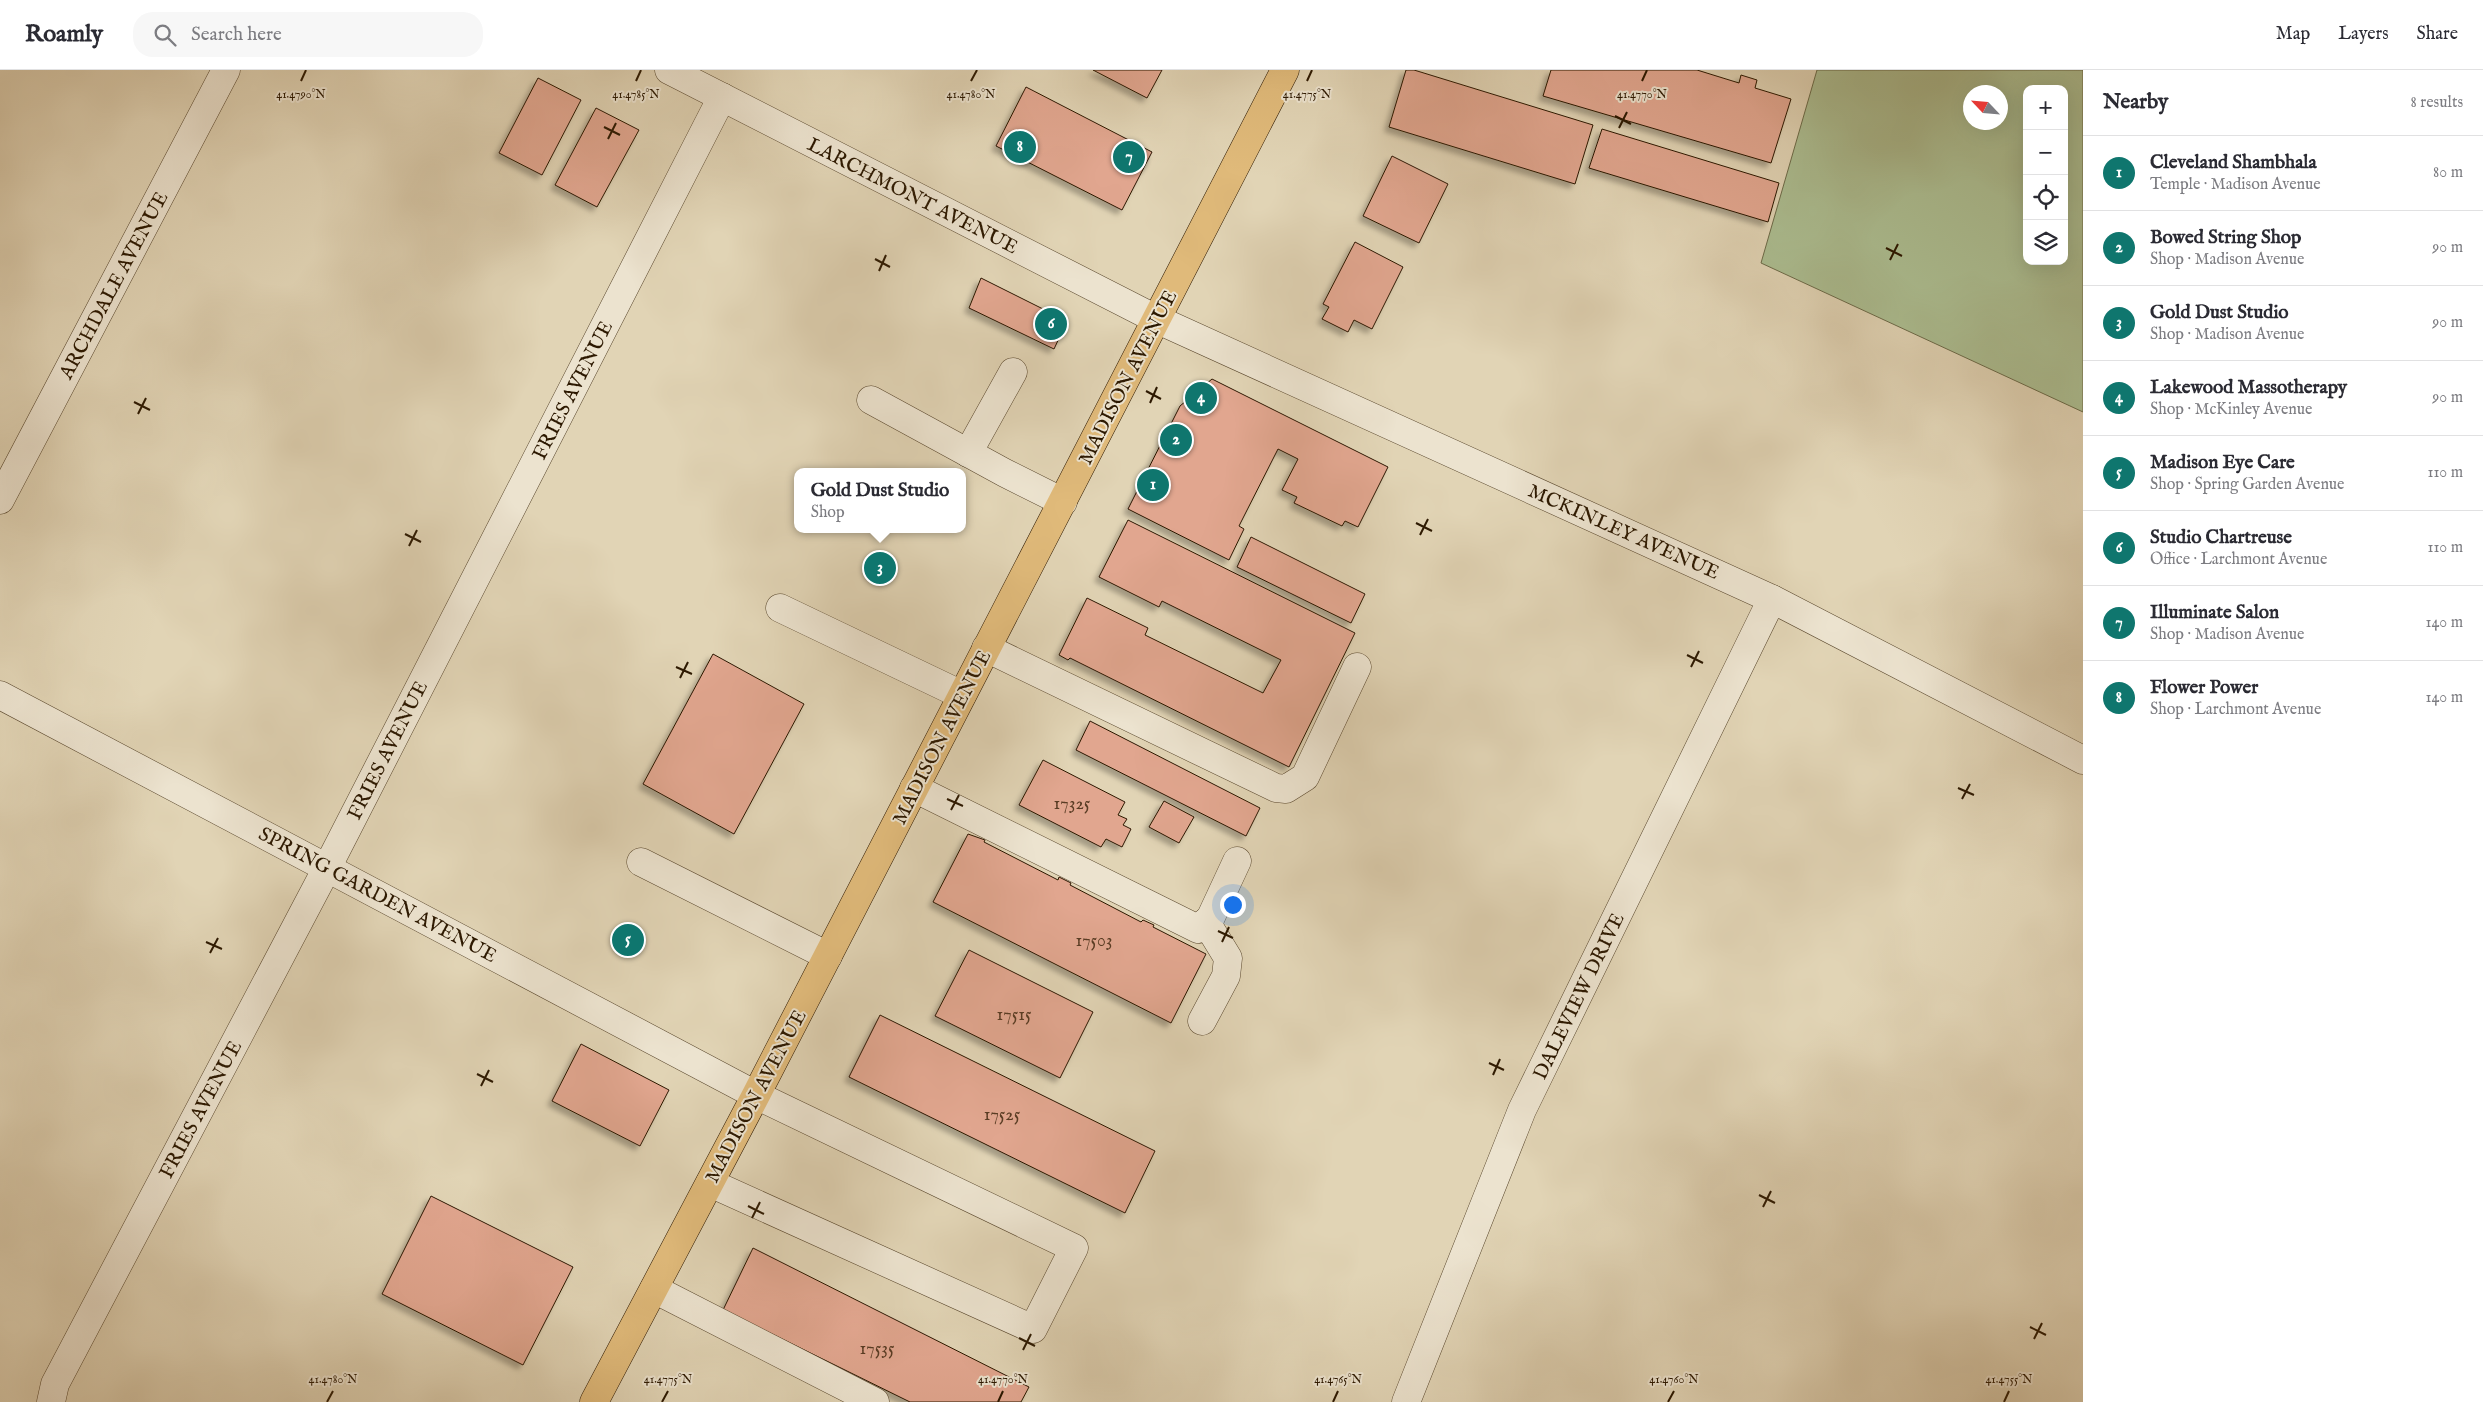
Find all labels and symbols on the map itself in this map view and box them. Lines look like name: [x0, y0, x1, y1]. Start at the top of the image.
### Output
north arrow: [1963, 85, 2008, 130]
text: 41.4790°N: [276, 87, 326, 102]
text: 41.4785°N: [612, 87, 660, 102]
text: 41.4780°N: [947, 87, 996, 102]
text: 41.4775°N: [1283, 87, 1332, 102]
text: 41.4770°N: [1617, 87, 1668, 102]
pin: 8: [1004, 128, 1036, 166]
street label: LARCHMONT AVENUE: [803, 132, 1022, 260]
pin: 7: [1113, 138, 1145, 176]
street label: ARCHDALE AVENUE: [54, 187, 174, 385]
street label: MADISON AVENUE: [1073, 286, 1183, 469]
pin: 6: [1035, 305, 1067, 343]
street label: FRIES AVENUE: [528, 317, 619, 464]
pin: 4: [1185, 379, 1217, 417]
pin: 2: [1160, 421, 1192, 459]
pin: 1: [1137, 466, 1169, 504]
street label: MCKINLEY AVENUE: [1524, 479, 1723, 586]
pin: 3: [864, 549, 896, 587]
street label: MADISON AVENUE: [887, 646, 997, 829]
street label: FRIES AVENUE: [343, 677, 434, 824]
house number: 17325: [1054, 793, 1091, 816]
street label: SPRING GARDEN AVENUE: [254, 822, 501, 969]
your location: [1220, 892, 1246, 918]
street label: DALEVIEW DRIVE: [1528, 909, 1631, 1084]
pin: 5: [612, 921, 644, 959]
house number: 17503: [1075, 930, 1113, 953]
house number: 17515: [997, 1004, 1032, 1027]
street label: MADISON AVENUE: [700, 1006, 813, 1188]
street label: FRIES AVENUE: [154, 1036, 248, 1183]
house number: 17525: [984, 1104, 1021, 1127]
house number: 17535: [860, 1338, 895, 1361]
text: 41.4780°N: [309, 1372, 358, 1387]
text: 41.4775°N: [644, 1372, 693, 1387]
text: 41.4770°N: [978, 1372, 1029, 1387]
text: 41.4765°N: [1314, 1372, 1362, 1387]
text: 41.4760°N: [1649, 1372, 1699, 1387]
text: 41.4755°N: [1985, 1372, 2033, 1387]

